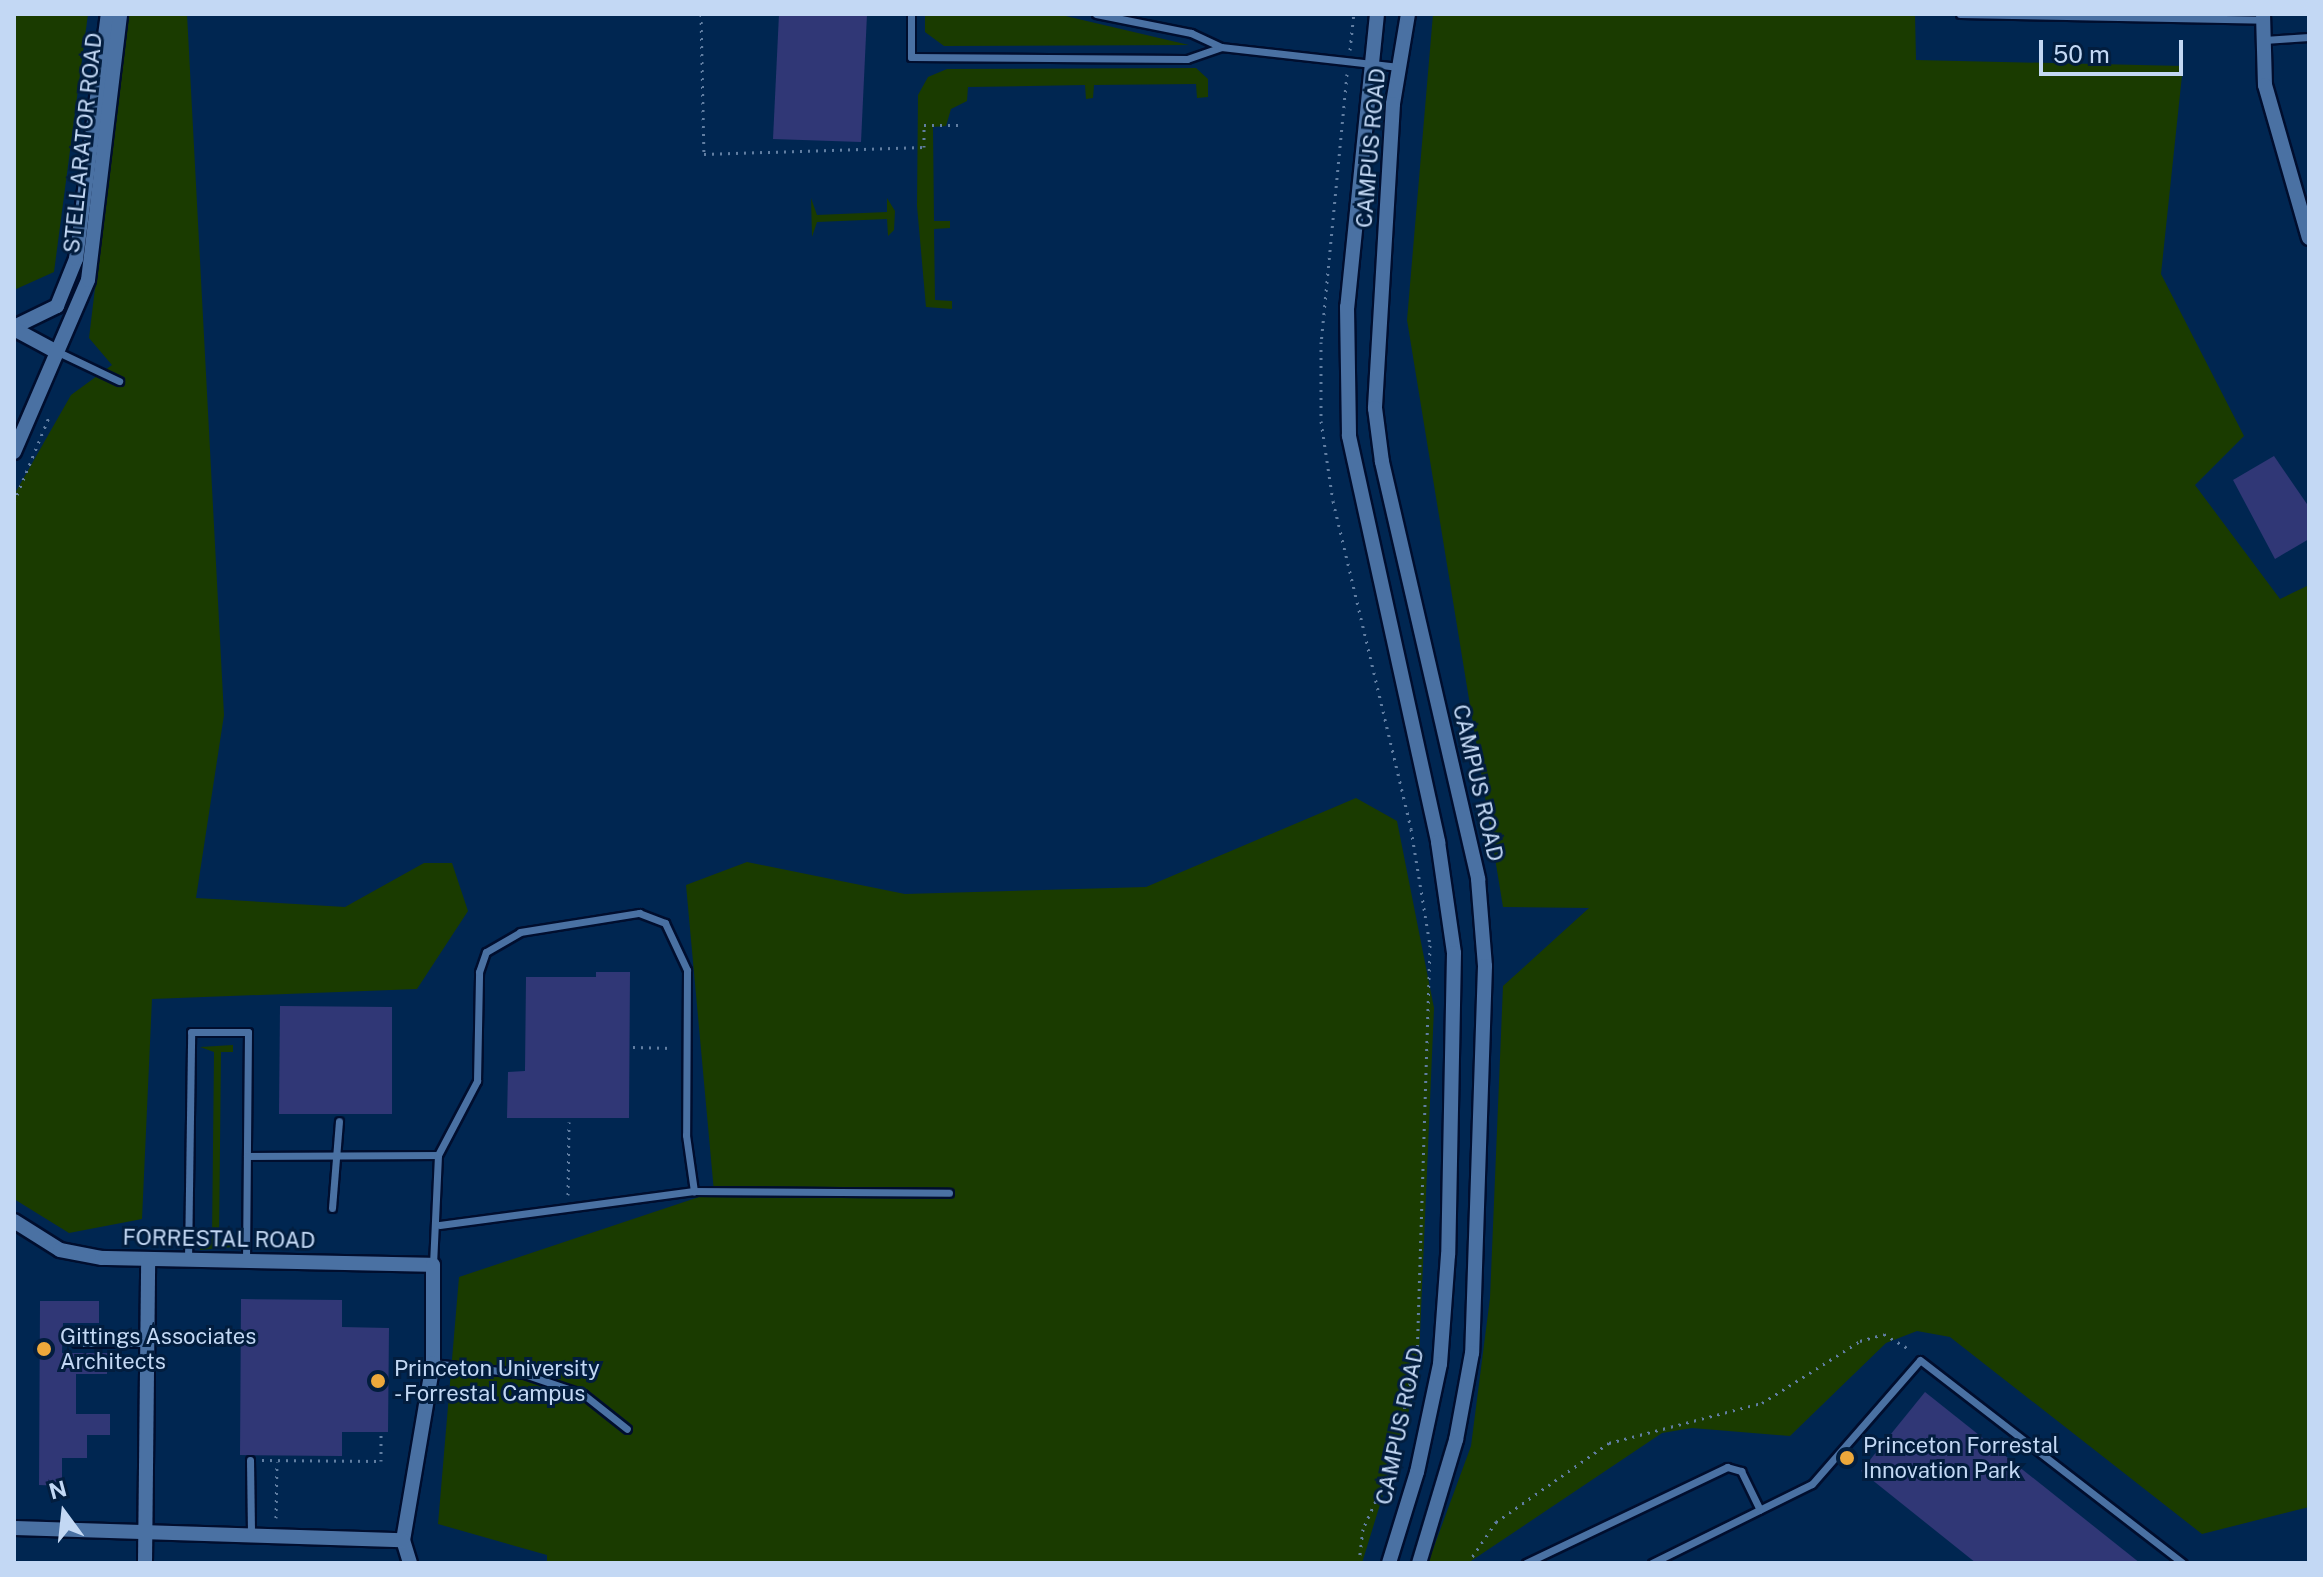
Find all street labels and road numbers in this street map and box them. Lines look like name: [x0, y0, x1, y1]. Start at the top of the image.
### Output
street label: STELLARATOR ROAD: [58, 32, 108, 254]
street label: CAMPUS ROAD: [1351, 67, 1391, 229]
street label: CAMPUS ROAD: [1447, 702, 1509, 864]
street label: FORRESTAL ROAD: [122, 1224, 316, 1254]
street label: CAMPUS ROAD: [1370, 1345, 1430, 1507]

